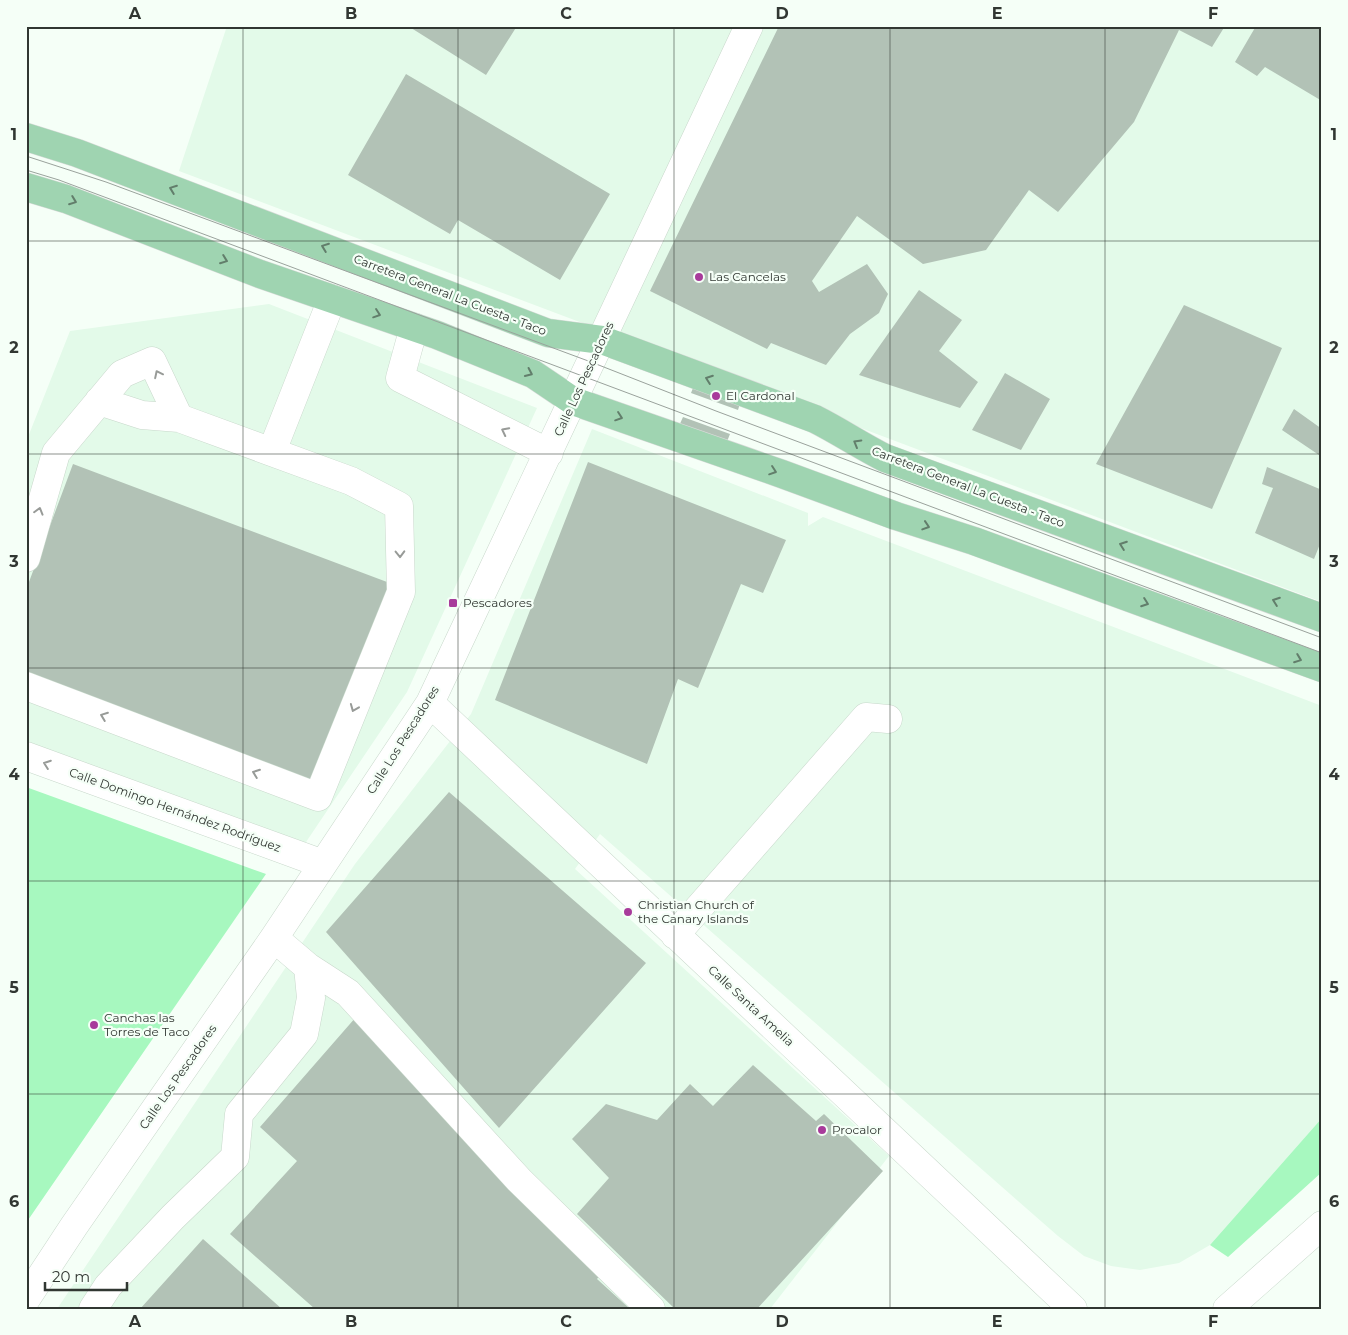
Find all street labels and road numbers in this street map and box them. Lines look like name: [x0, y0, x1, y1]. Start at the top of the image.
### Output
street label: Carretera General La Cuesta - Taco: [352, 251, 549, 338]
street label: Calle Los Pescadores: [550, 319, 617, 438]
street label: Carretera General La Cuesta - Taco: [870, 443, 1067, 530]
street label: Calle Los Pescadores: [363, 683, 442, 797]
street label: Calle Domingo Hernández Rodríguez: [67, 764, 283, 855]
street label: Calle Santa Amelia: [705, 962, 797, 1049]
street label: Calle Los Pescadores: [136, 1021, 220, 1132]

